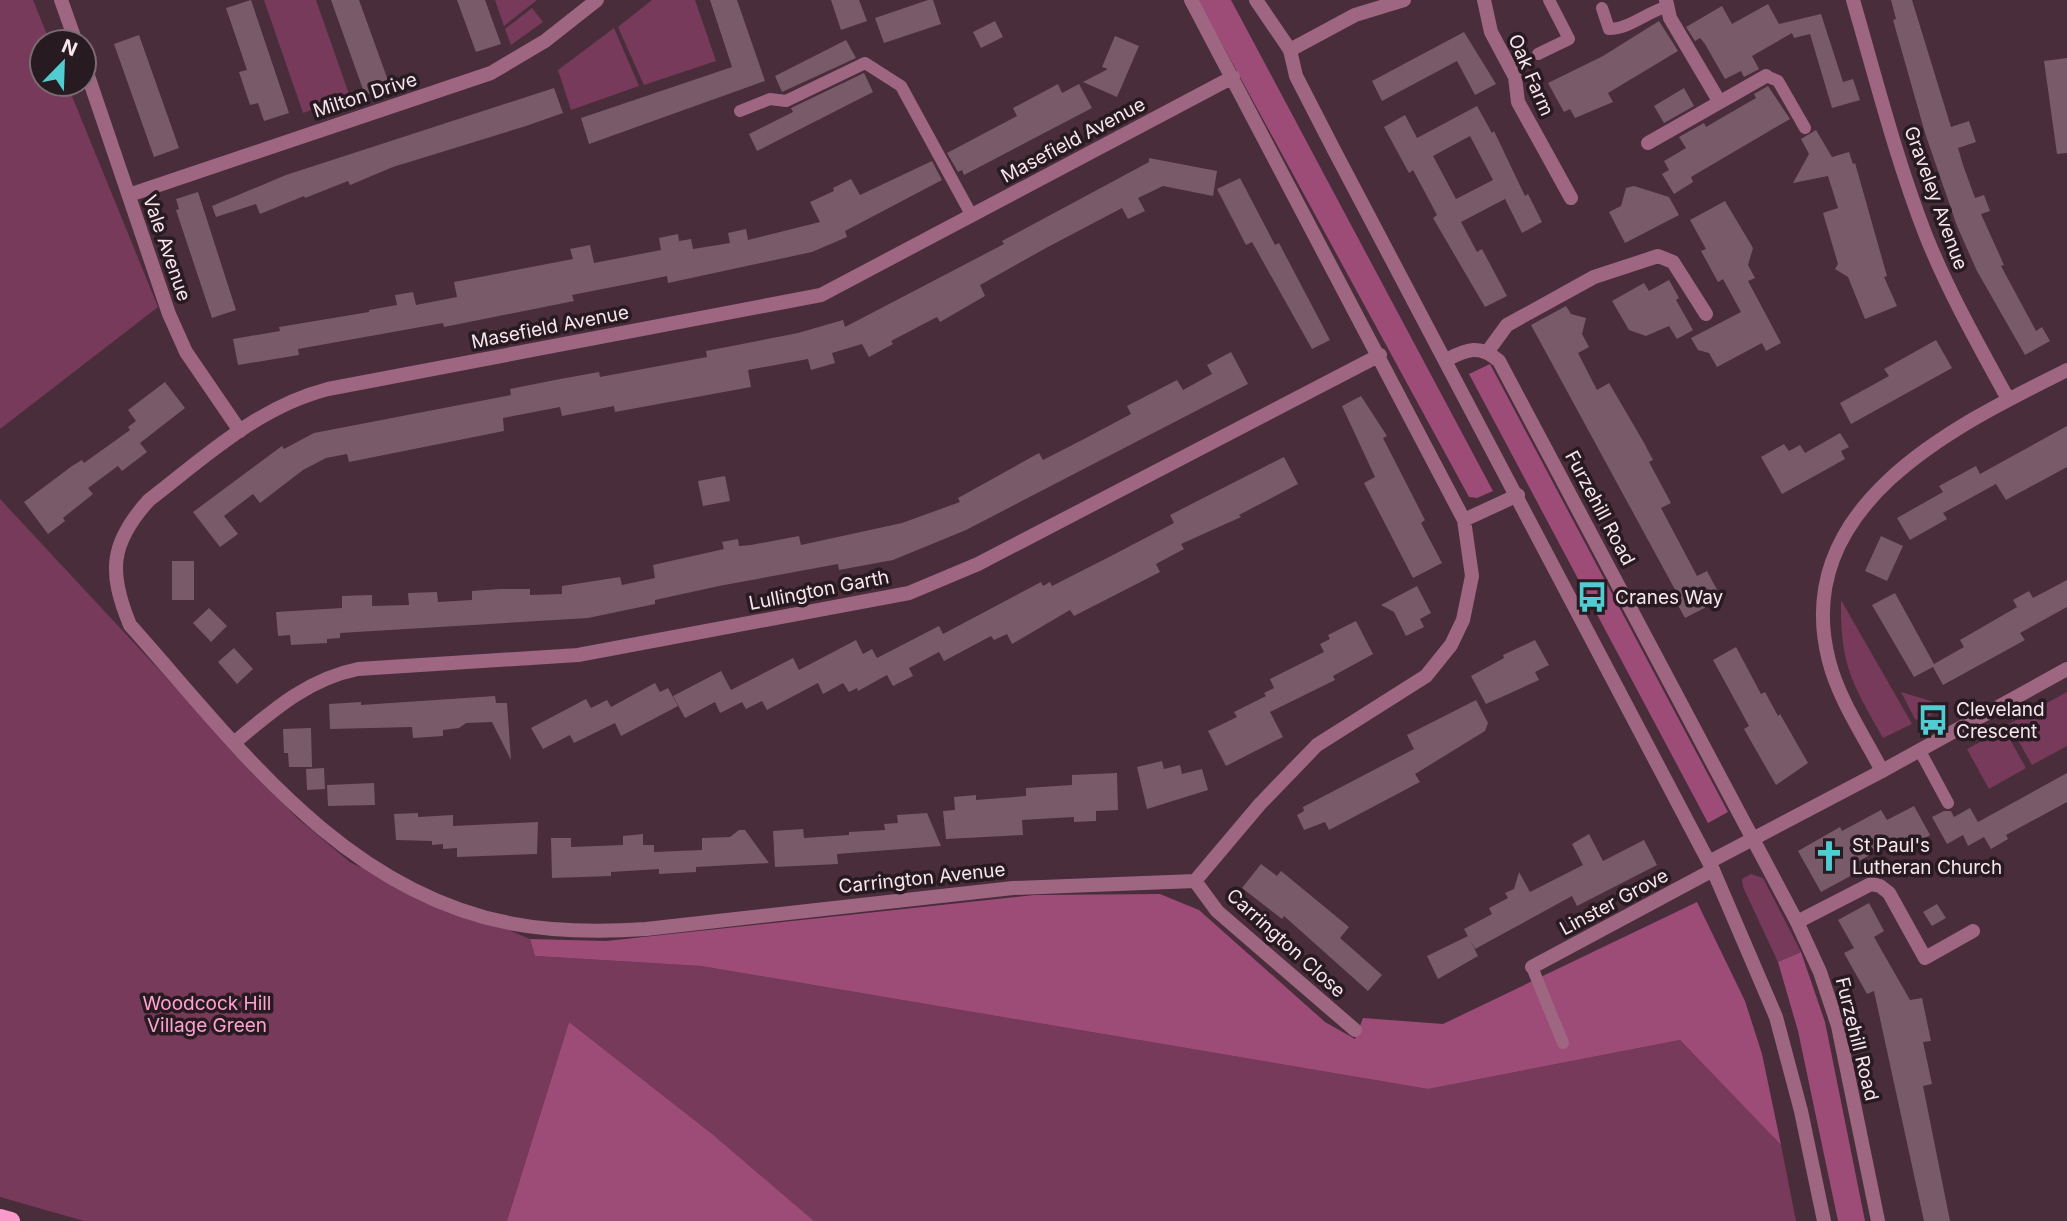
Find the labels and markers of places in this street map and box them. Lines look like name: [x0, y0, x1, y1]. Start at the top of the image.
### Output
bus stop icon: Cranes Way: [1575, 580, 1609, 614]
place label: Cranes Way: [1615, 586, 1724, 609]
place label: Cleveland Crescent: [1956, 698, 2045, 743]
bus stop icon: Cleveland Crescent: [1916, 703, 1950, 737]
place label: St Paul's Lutheran Church: [1852, 834, 2002, 879]
church icon: St Paul's Lutheran Church: [1812, 839, 1846, 873]

